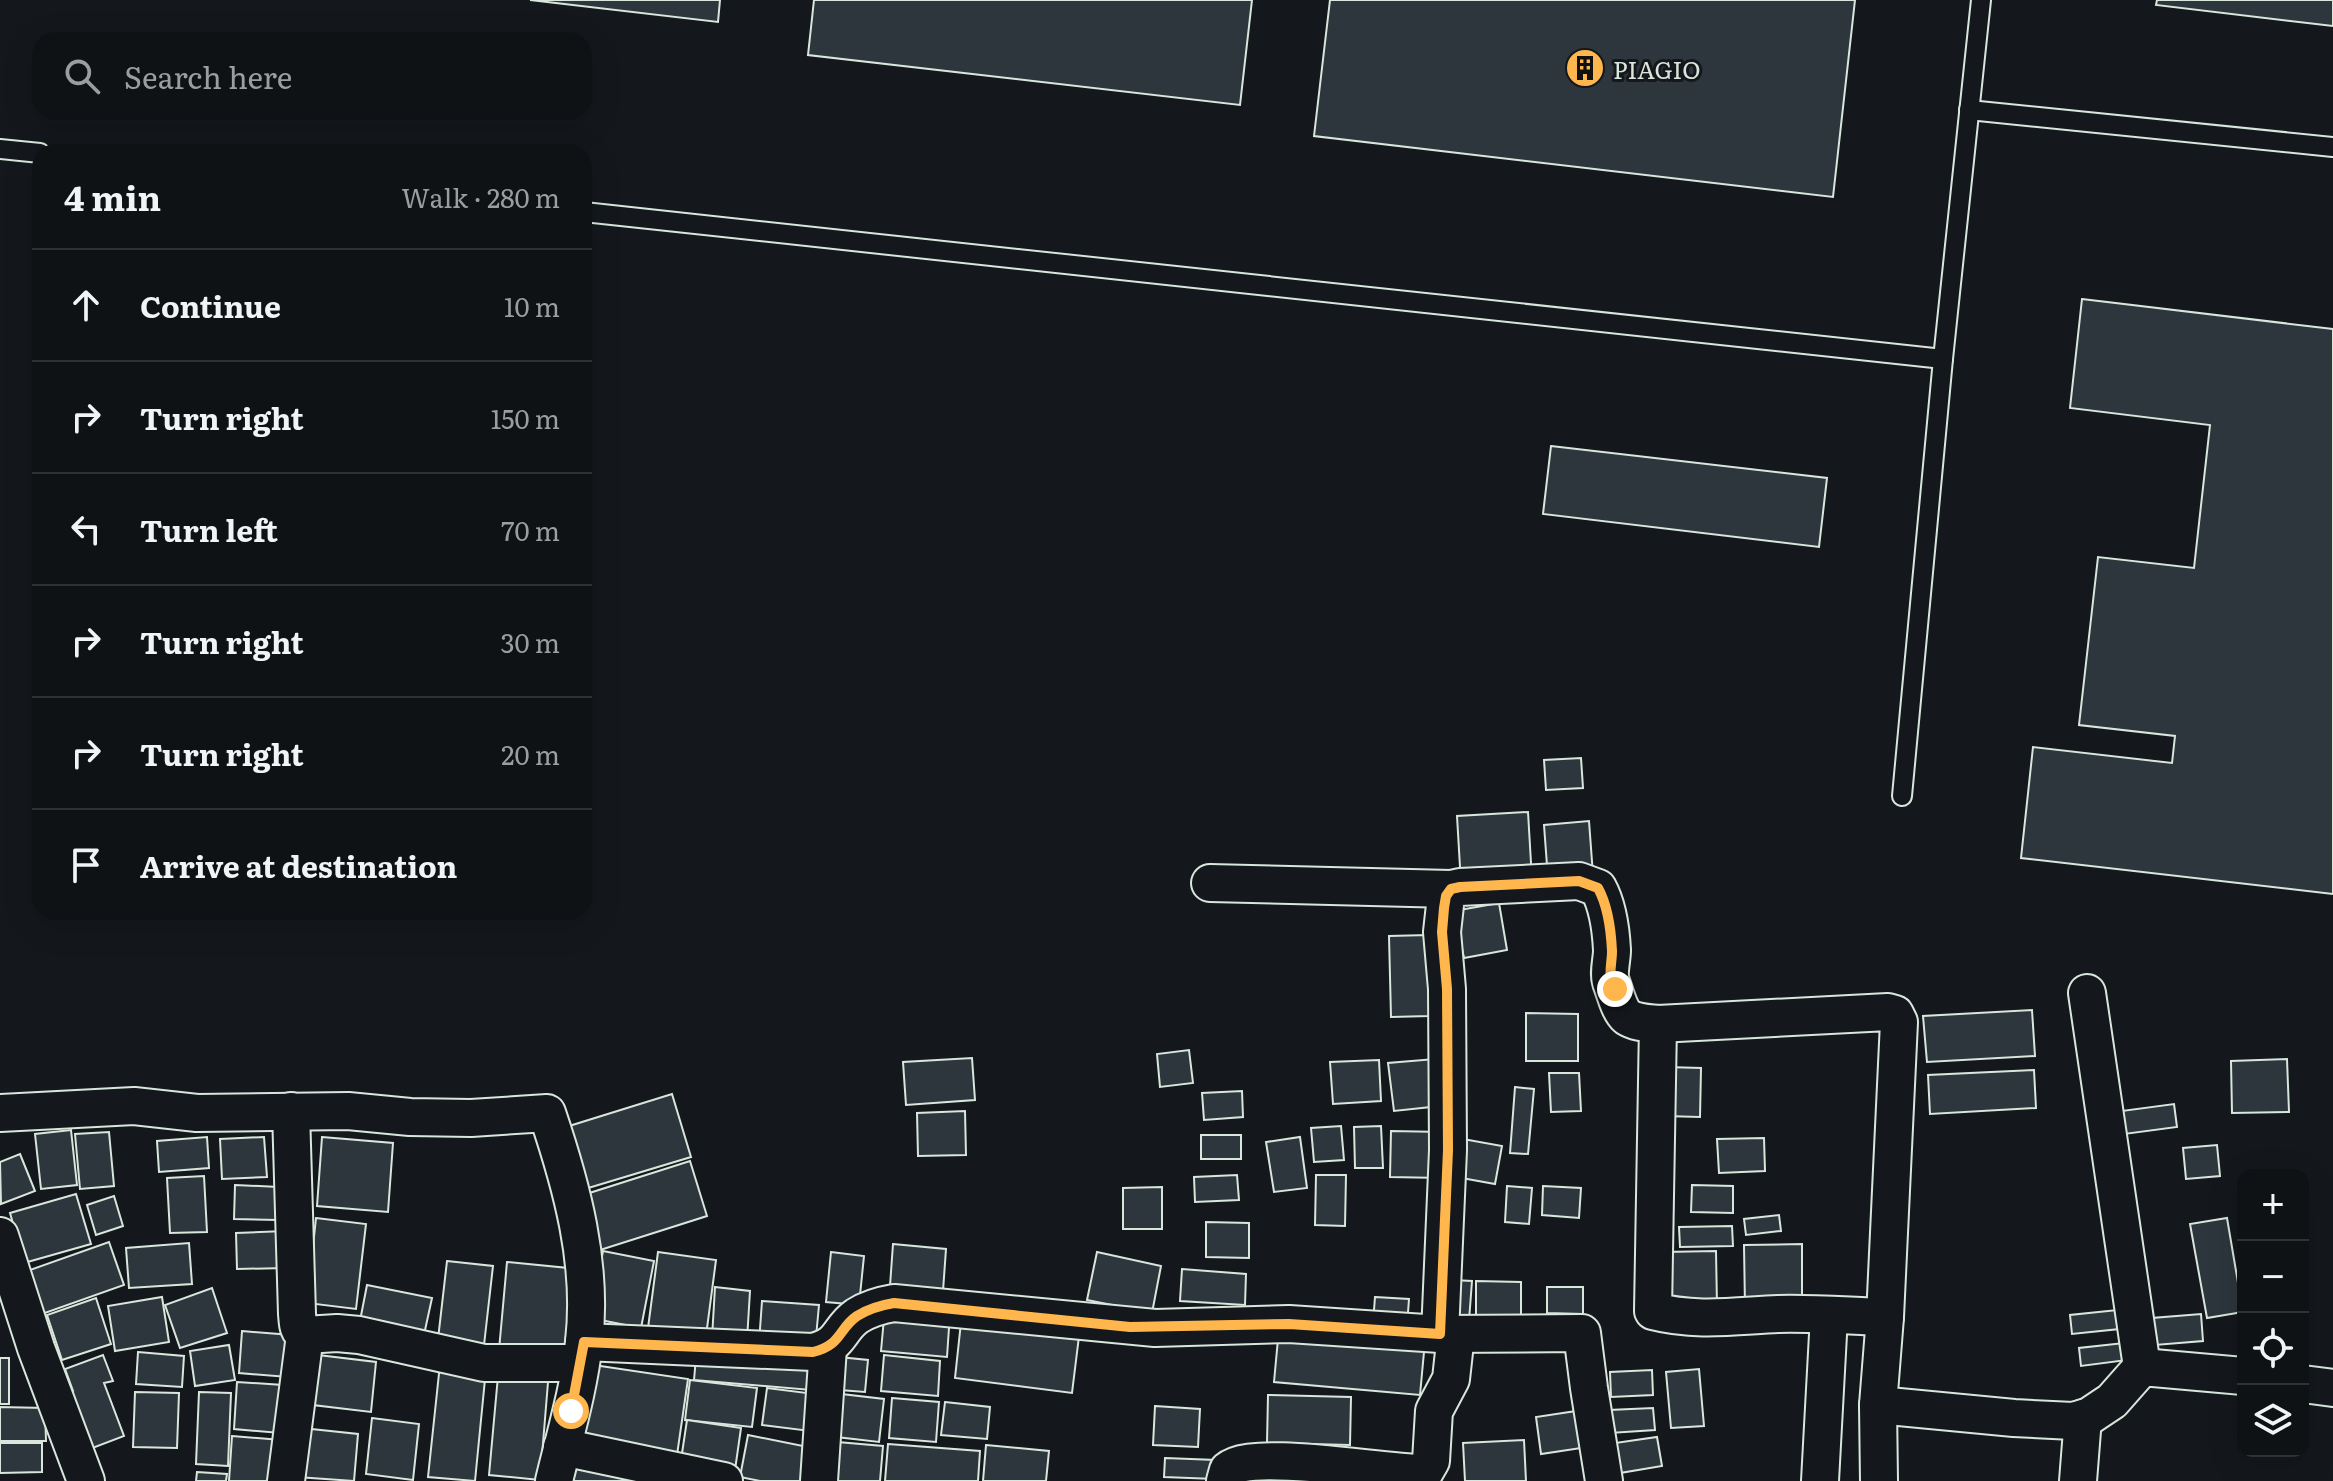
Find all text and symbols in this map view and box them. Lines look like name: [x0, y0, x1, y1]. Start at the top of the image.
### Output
search box: [32, 32, 592, 120]
building icon: PIAGIO: [1564, 47, 1606, 89]
place label: PIAGIO: [1613, 51, 1701, 86]
icon: search: [60, 54, 104, 98]
text: Search here: [124, 54, 292, 98]
text: 4 min: [64, 171, 161, 221]
text: Walk · 280 m: [401, 177, 560, 216]
icon: ahead: [64, 283, 108, 327]
text: Continue: [140, 283, 281, 327]
text: 10 m: [504, 286, 560, 325]
icon: right: [64, 395, 108, 439]
text: Turn right: [140, 395, 304, 439]
text: 150 m: [491, 398, 560, 437]
icon: left: [64, 507, 108, 551]
text: Turn left: [140, 507, 278, 551]
text: 70 m: [501, 510, 560, 549]
icon: right: [64, 619, 108, 663]
text: Turn right: [140, 619, 304, 663]
text: 30 m: [500, 622, 560, 661]
icon: right: [64, 731, 108, 775]
text: Turn right: [140, 731, 304, 775]
text: 20 m: [501, 734, 560, 773]
icon: arrive: [64, 843, 108, 887]
text: Arrive at destination: [140, 843, 457, 887]
route end: [1597, 971, 1633, 1007]
map controls: [2237, 1169, 2309, 1457]
button: +: [2237, 1169, 2309, 1241]
button: −: [2237, 1241, 2309, 1313]
button: locate: [2237, 1313, 2309, 1385]
button: layers: [2237, 1385, 2309, 1457]
route start: [553, 1393, 589, 1429]

